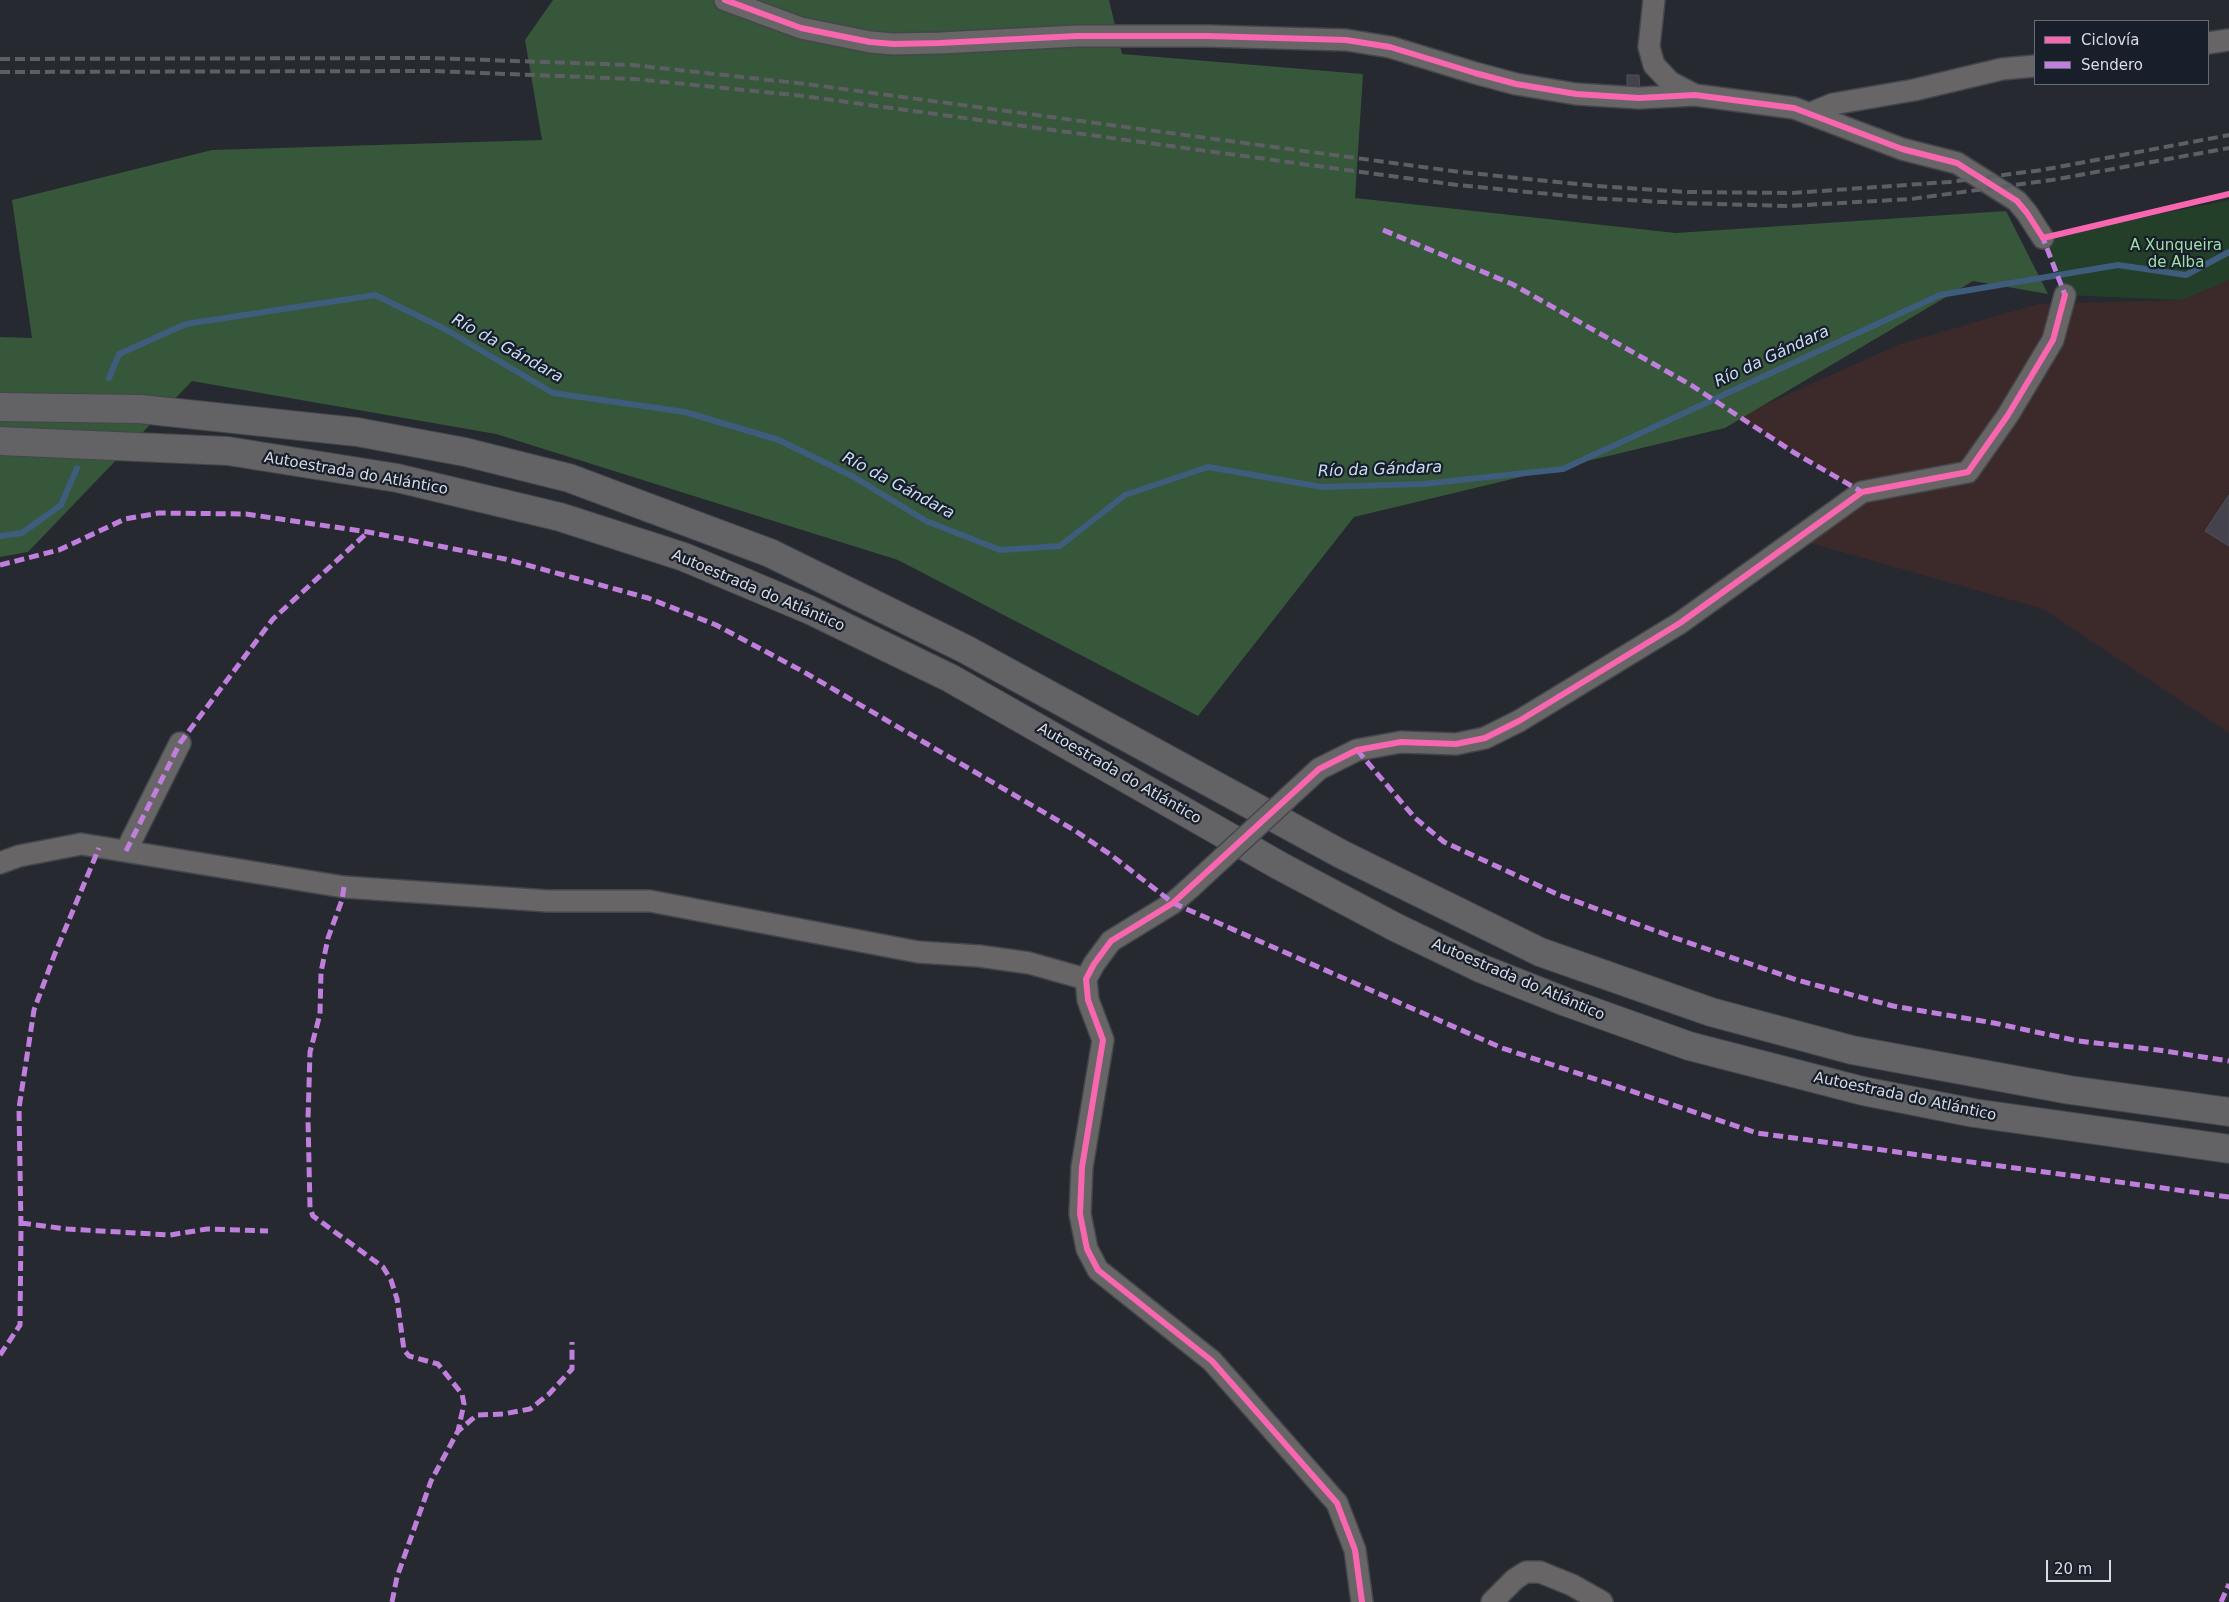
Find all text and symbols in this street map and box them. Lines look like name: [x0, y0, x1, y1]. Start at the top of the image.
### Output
legend: [2034, 20, 2209, 85]
text: Ciclovía: [2081, 31, 2139, 49]
text: Sendero: [2081, 56, 2143, 74]
park label: A Xunqueira de Alba: [2130, 237, 2222, 272]
water label: Río da Gándara: [448, 311, 566, 387]
water label: Río da Gándara: [1712, 322, 1832, 392]
water label: Río da Gándara: [839, 448, 957, 524]
street label: Autoestrada do Atlántico: [263, 449, 449, 499]
water label: Río da Gándara: [1318, 458, 1442, 482]
street label: Autoestrada do Atlántico: [669, 546, 847, 636]
street label: Autoestrada do Atlántico: [1034, 720, 1204, 828]
street label: Autoestrada do Atlántico: [1429, 935, 1607, 1025]
street label: Autoestrada do Atlántico: [1812, 1069, 1998, 1125]
scale bar: [2049, 1550, 2114, 1582]
text: 20 m: [2054, 1560, 2092, 1578]

